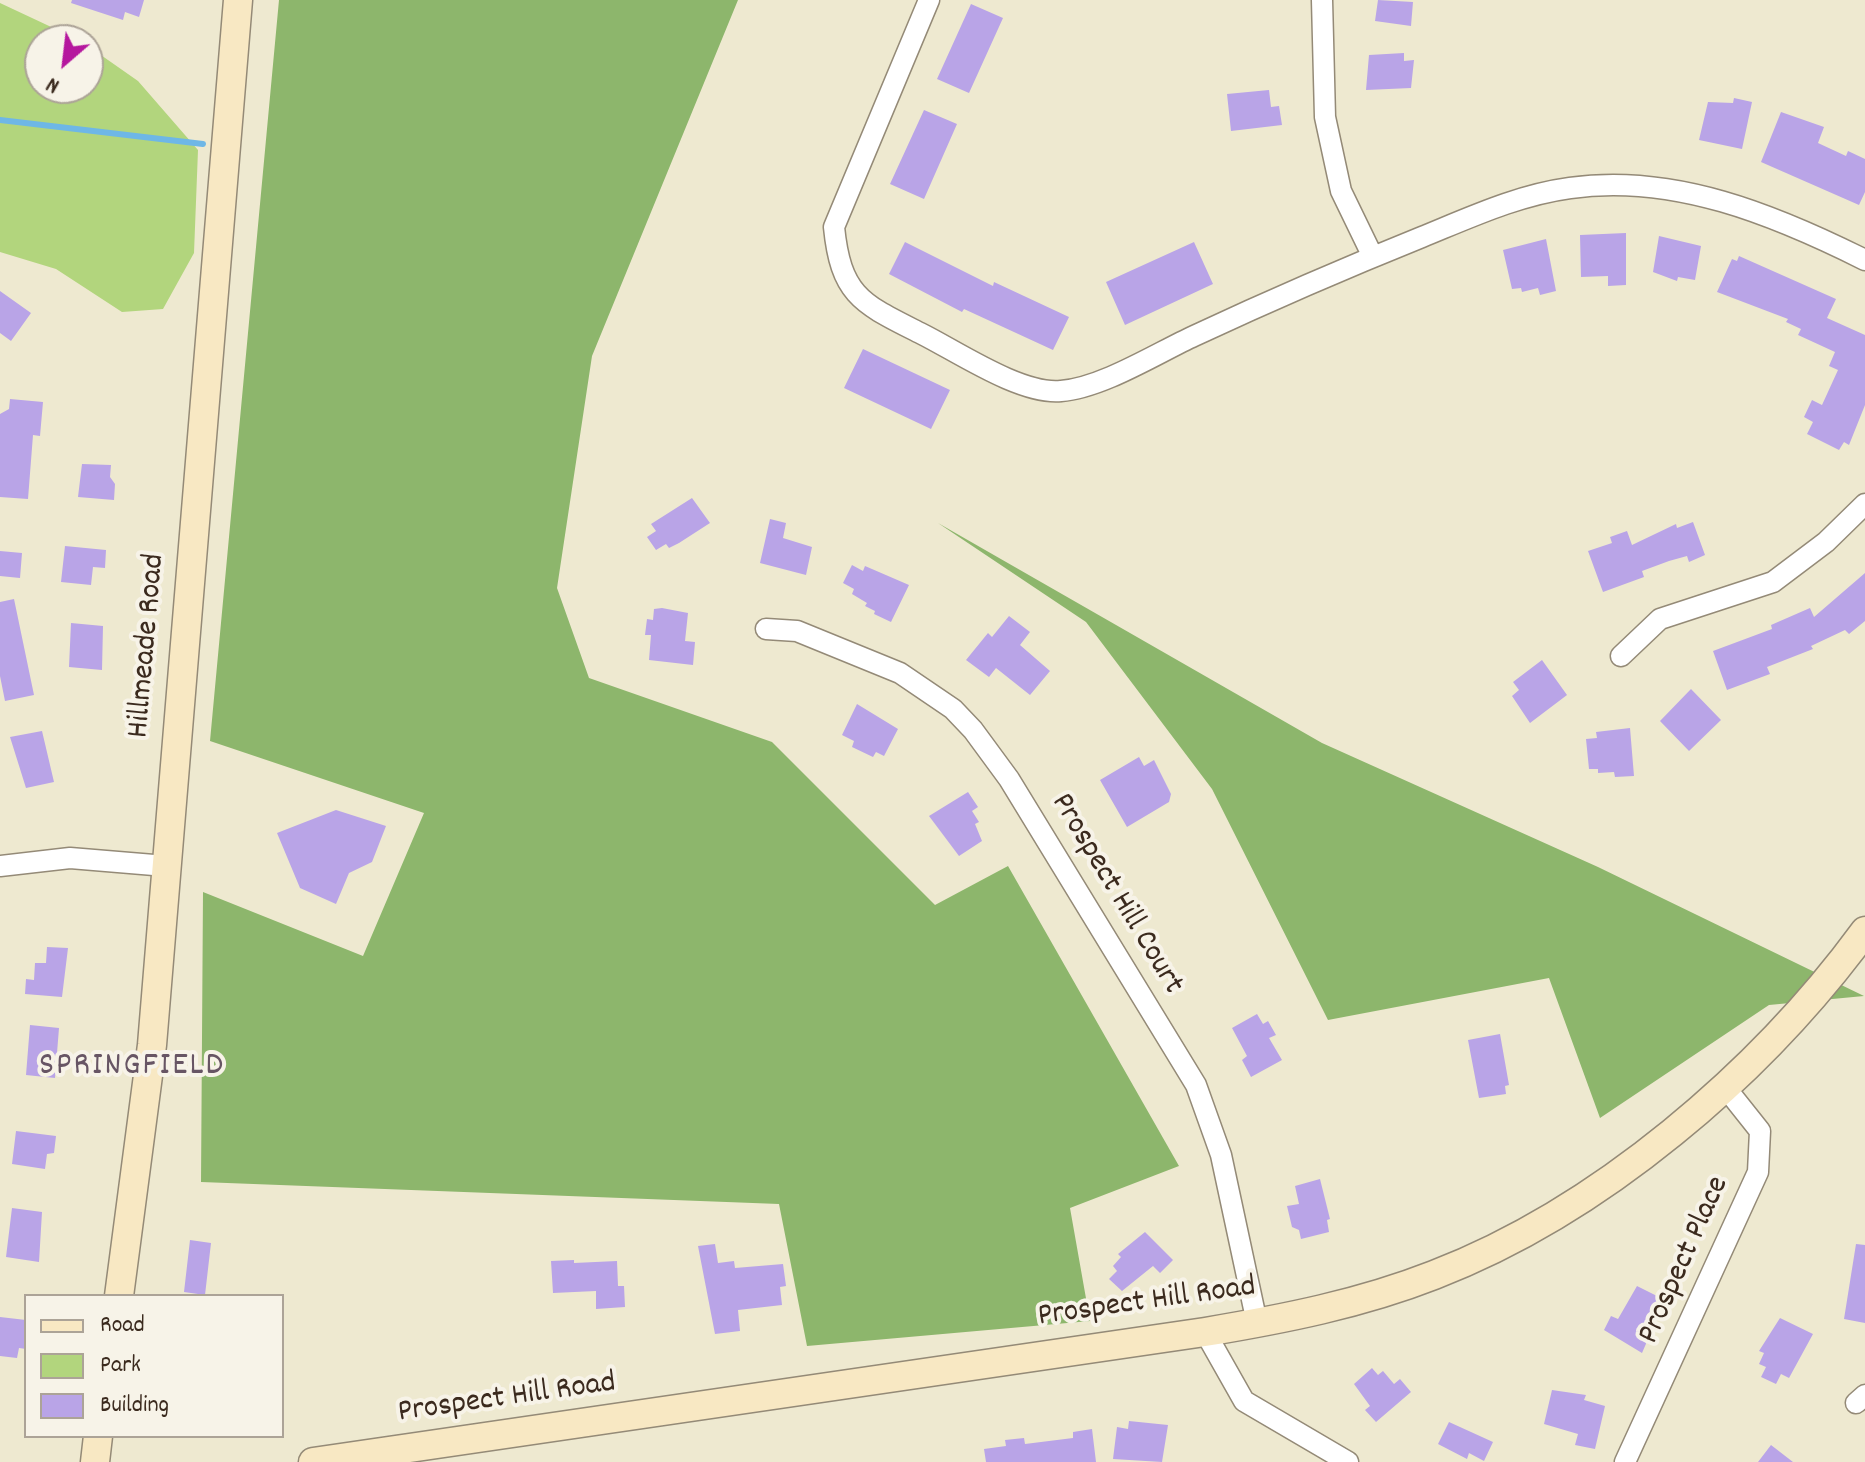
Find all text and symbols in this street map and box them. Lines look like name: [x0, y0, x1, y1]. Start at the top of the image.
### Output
north arrow: [24, 24, 104, 104]
text: N: [41, 68, 66, 100]
street label: Hillmeade Road: [122, 552, 176, 740]
street label: Prospect Hill Court: [1040, 788, 1190, 1002]
district label: SPRINGFIELD: [39, 1048, 225, 1088]
street label: Prospect Place: [1632, 1171, 1740, 1351]
street label: Prospect Hill Road: [1036, 1270, 1258, 1338]
legend: [24, 1294, 284, 1438]
text: Road: [100, 1309, 145, 1343]
text: Park: [100, 1349, 141, 1383]
street label: Prospect Hill Road: [396, 1366, 618, 1434]
text: Building: [100, 1389, 169, 1423]

